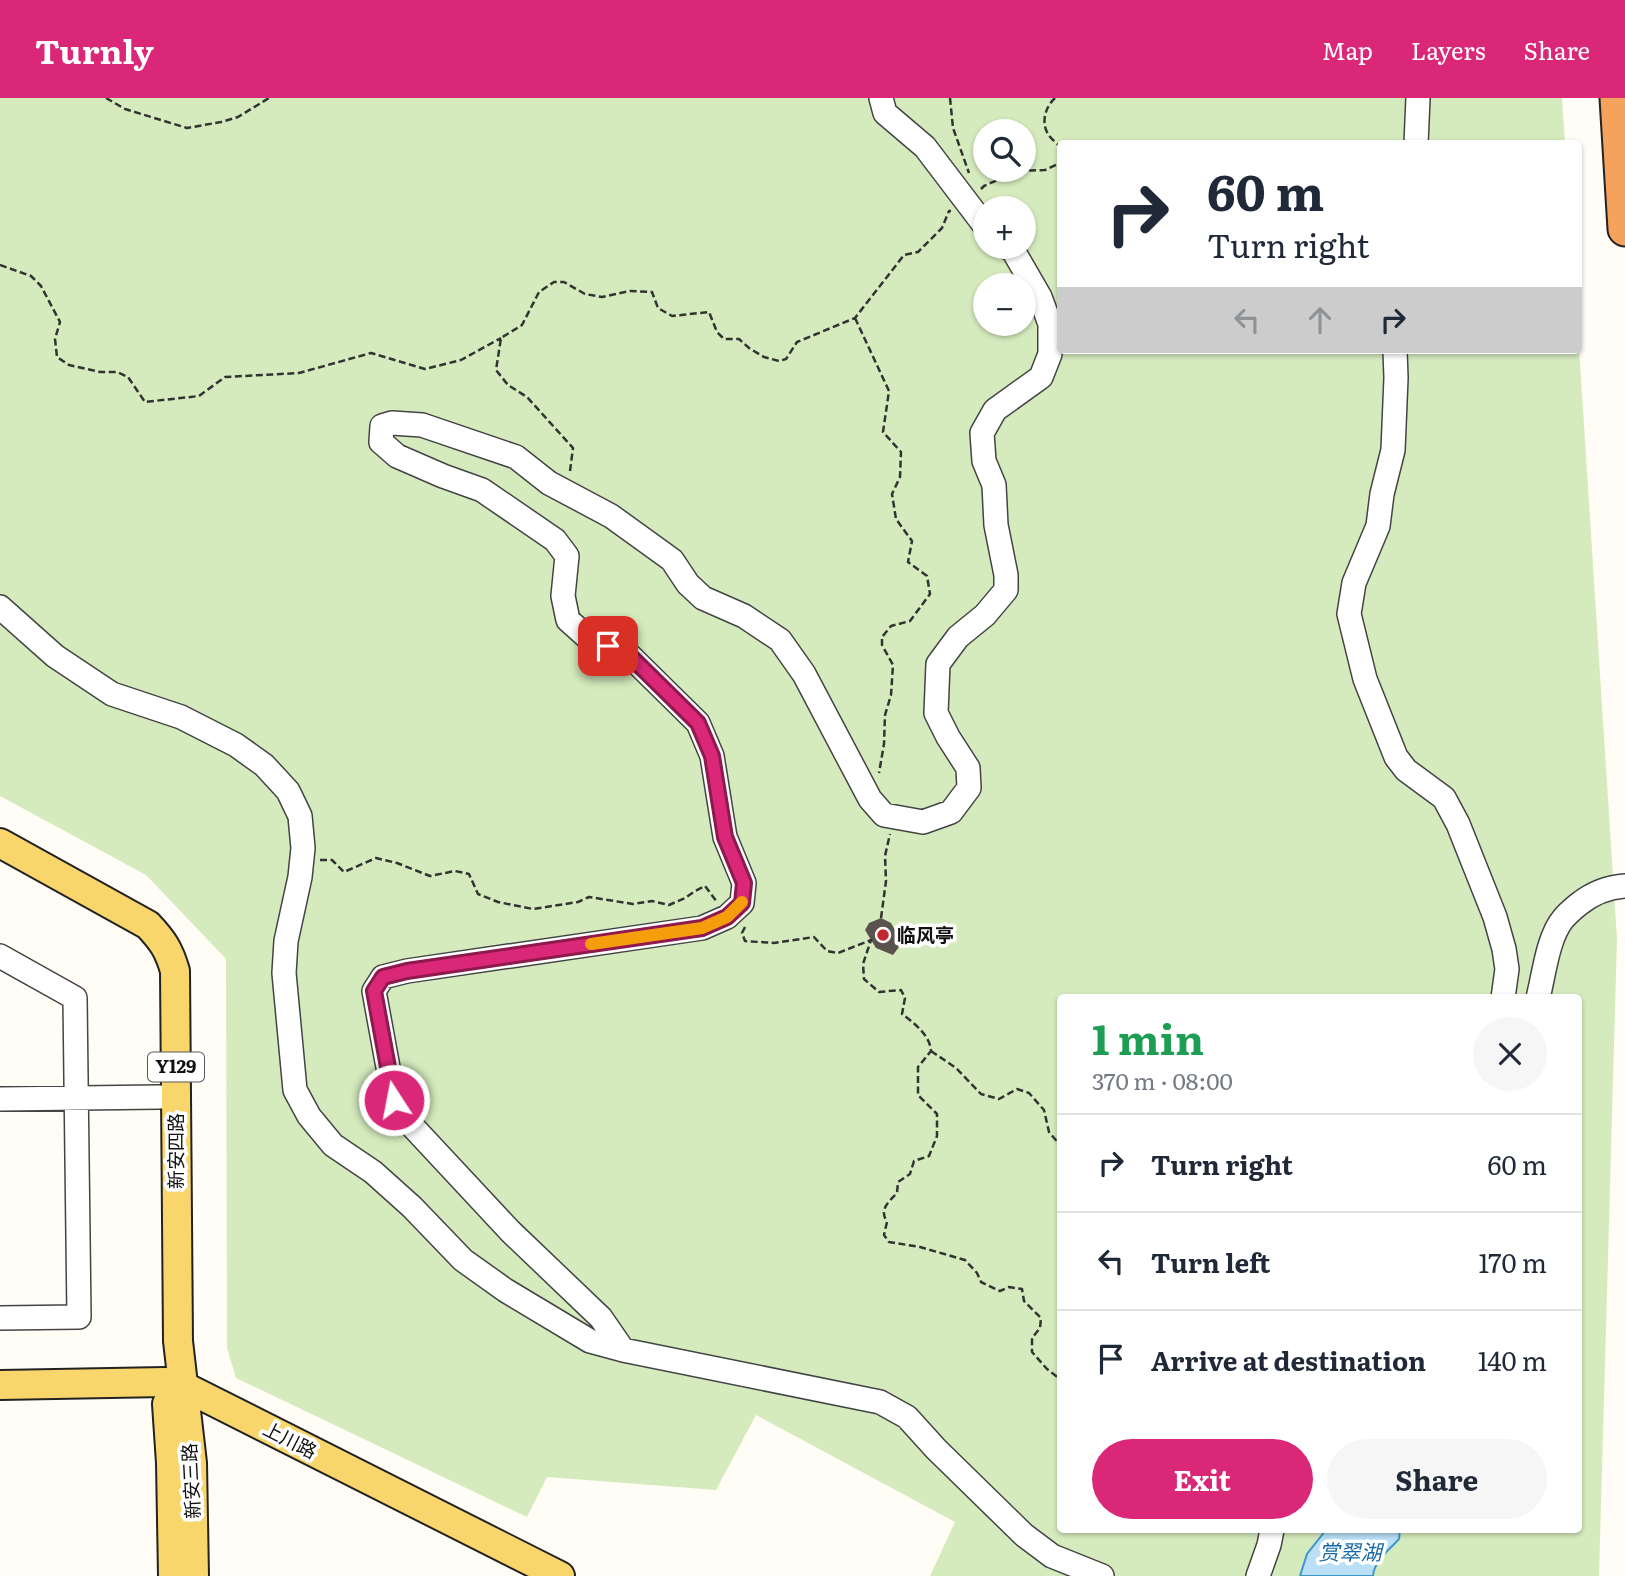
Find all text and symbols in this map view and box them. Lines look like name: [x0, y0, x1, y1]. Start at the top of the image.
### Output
text: Turnly: [35, 25, 154, 74]
text: Map: [1322, 32, 1373, 67]
text: Layers: [1411, 32, 1485, 67]
text: Share: [1523, 32, 1590, 67]
map controls: [973, 119, 1036, 336]
button: search: [973, 119, 1036, 182]
text: 60 m: [1207, 153, 1324, 226]
icon: right: [1092, 168, 1183, 259]
button: +: [973, 196, 1036, 259]
text: Turn right: [1207, 220, 1369, 268]
button: −: [973, 273, 1036, 336]
icon: left: [1228, 301, 1266, 339]
icon: ahead: [1301, 301, 1339, 339]
icon: right: [1374, 301, 1412, 339]
pin: [578, 616, 638, 676]
icon: arrive: [589, 627, 627, 665]
place label: 临风亭: [897, 920, 954, 948]
marker: 临风亭: [875, 927, 891, 943]
text: 1 min: [1092, 1006, 1204, 1068]
button: close: [1473, 1017, 1547, 1091]
road number: Y129: [148, 1052, 204, 1082]
position arrow: [357, 1063, 431, 1137]
text: 370 m · 08:00: [1092, 1063, 1233, 1097]
street label: 新安四路: [161, 1113, 189, 1189]
icon: right: [1092, 1144, 1130, 1182]
text: Turn right: [1151, 1144, 1293, 1183]
text: 60 m: [1488, 1144, 1547, 1183]
icon: left: [1092, 1242, 1130, 1280]
text: Turn left: [1151, 1242, 1270, 1281]
text: 170 m: [1479, 1242, 1547, 1281]
icon: arrive: [1092, 1340, 1130, 1378]
text: Arrive at destination: [1151, 1340, 1426, 1379]
text: 140 m: [1478, 1340, 1547, 1379]
street label: 上川路: [259, 1414, 322, 1465]
button: Exit: [1092, 1439, 1313, 1519]
button: Share: [1327, 1439, 1547, 1519]
street label: 新安三路: [174, 1442, 206, 1520]
water label: 赏翠湖: [1319, 1535, 1384, 1566]

